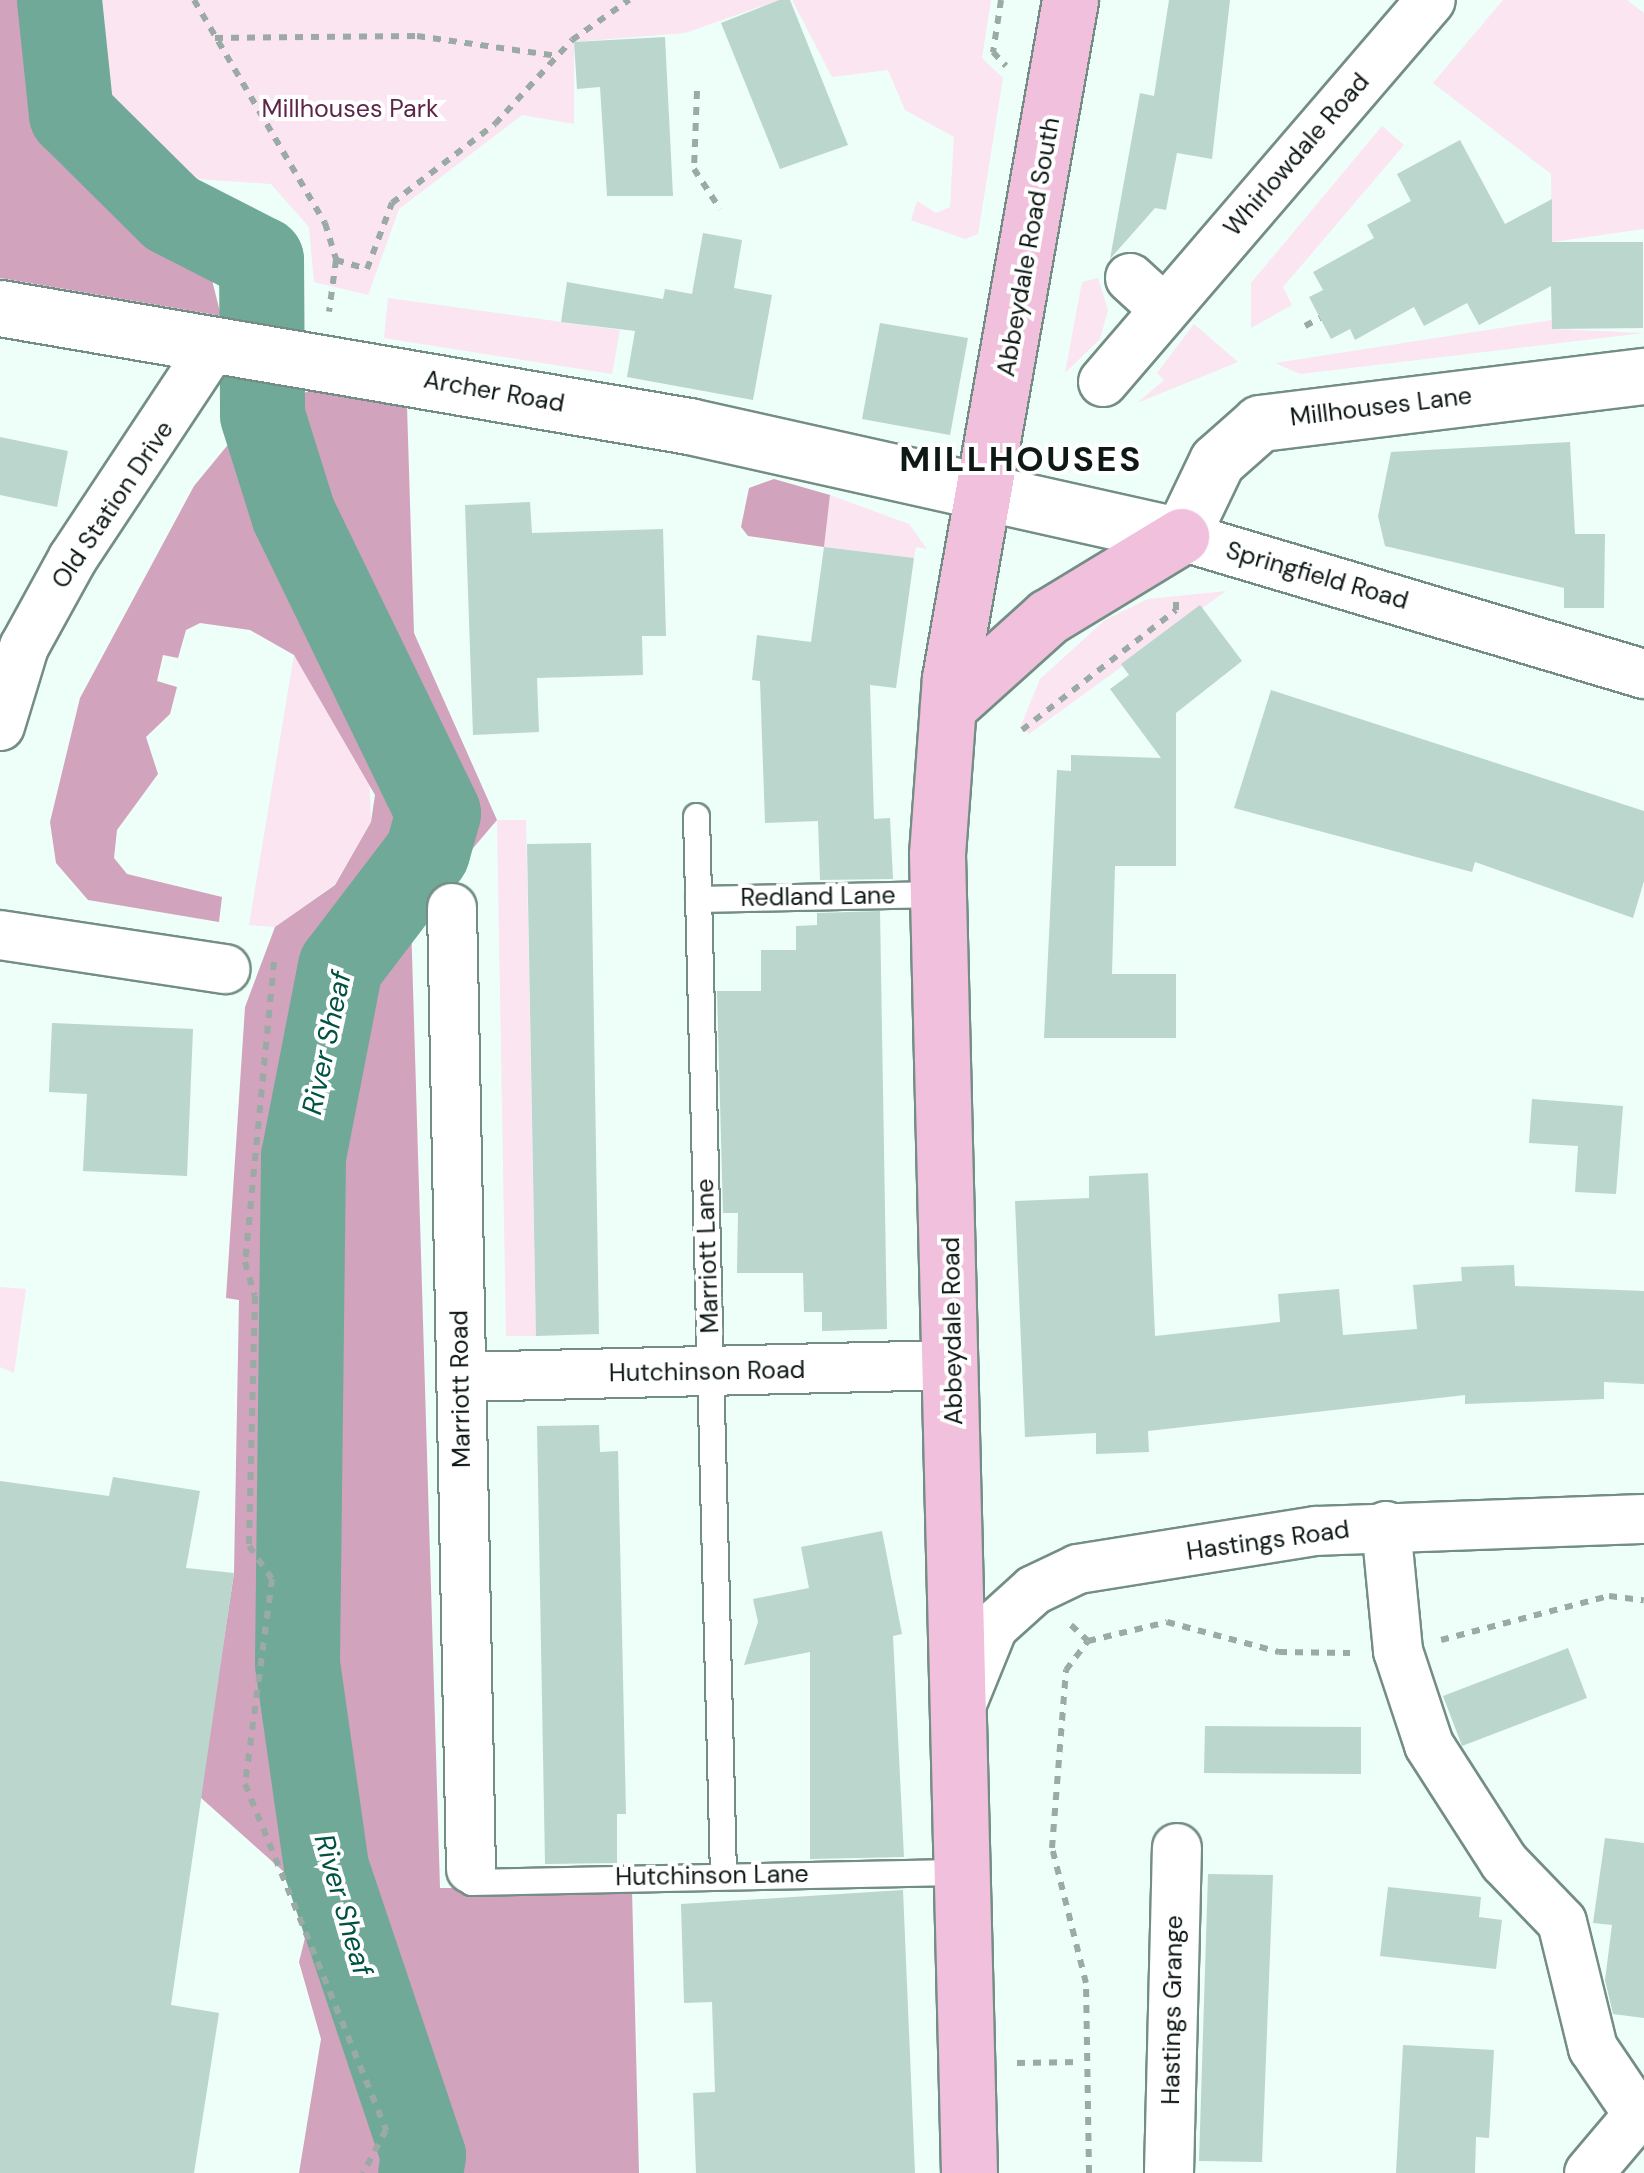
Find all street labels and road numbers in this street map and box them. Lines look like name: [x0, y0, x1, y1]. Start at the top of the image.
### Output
street label: Whirlowdale Road: [1218, 67, 1376, 243]
street label: Abbeydale Road South: [991, 115, 1067, 379]
street label: Archer Road: [421, 365, 567, 419]
street label: Millhouses Lane: [1288, 381, 1474, 433]
street label: Old Station Drive: [46, 416, 180, 594]
street label: Springfield Road: [1222, 536, 1412, 616]
street label: Redland Lane: [740, 881, 896, 913]
street label: Marriott Lane: [690, 1178, 726, 1334]
street label: Abbeydale Road: [936, 1237, 970, 1425]
street label: Marriott Road: [445, 1310, 477, 1468]
street label: Hutchinson Road: [609, 1355, 805, 1389]
street label: Hastings Road: [1185, 1515, 1351, 1567]
street label: Hutchinson Lane: [615, 1859, 809, 1893]
street label: Hastings Grange: [1156, 1915, 1190, 2105]

